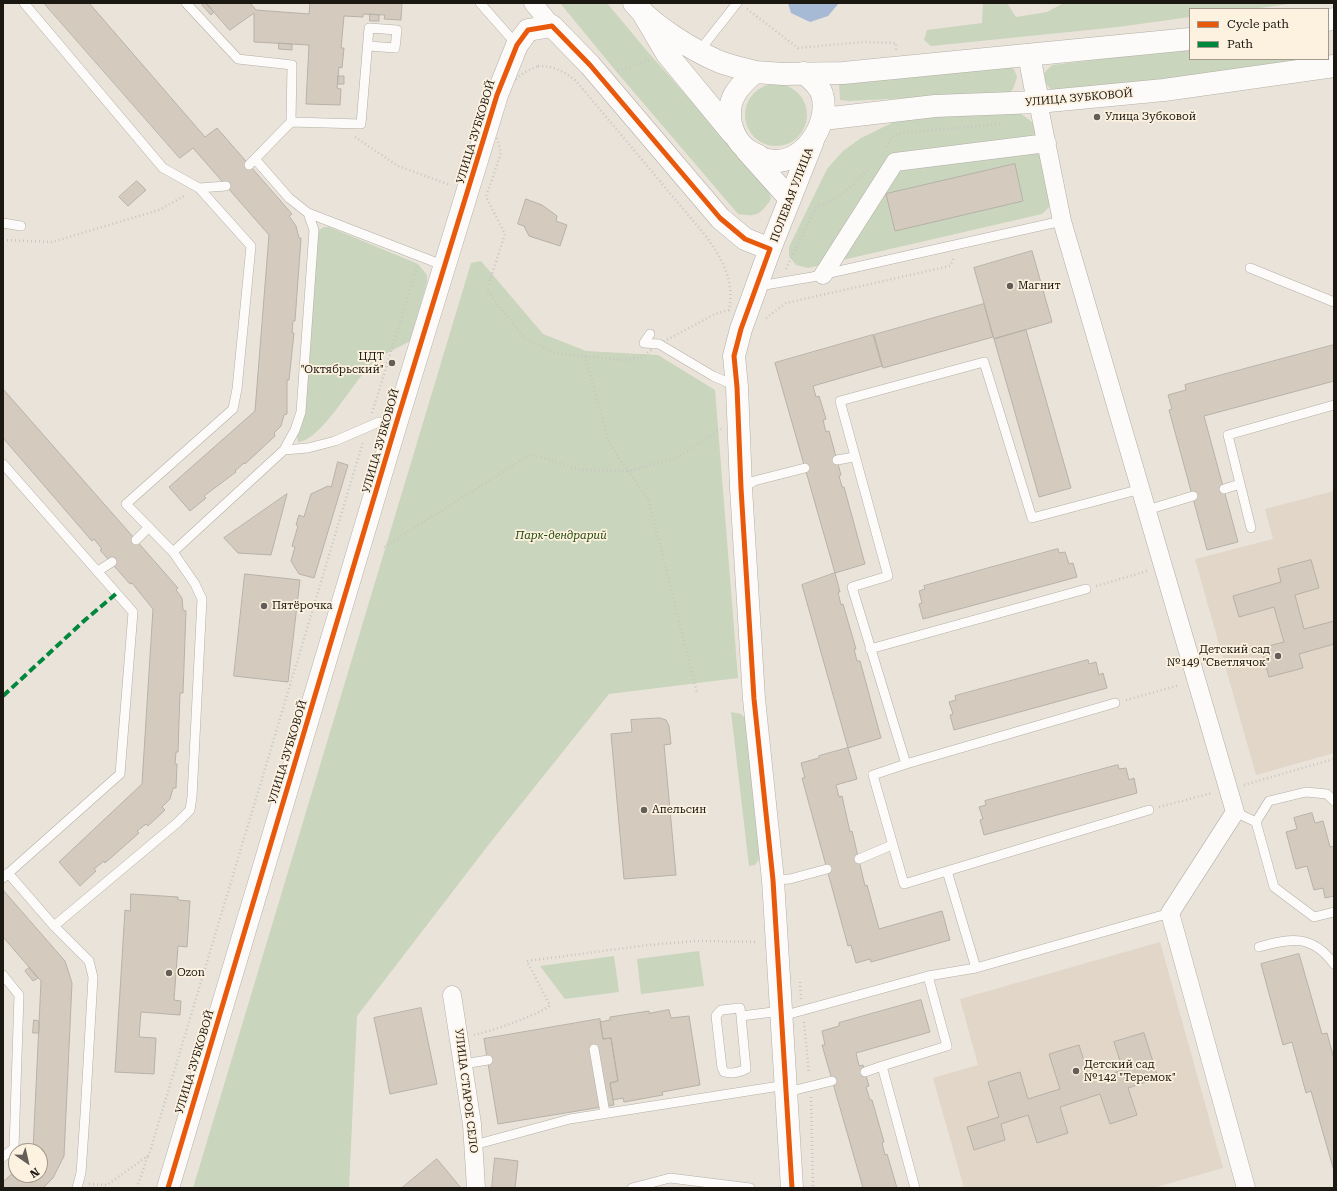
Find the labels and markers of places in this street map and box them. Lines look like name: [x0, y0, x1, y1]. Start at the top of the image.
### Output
place label: Улица Зубковой: [1105, 110, 1196, 124]
marker: Улица Зубковой: [1092, 112, 1102, 122]
place label: Магнит: [1018, 279, 1061, 293]
marker: Магнит: [1005, 281, 1015, 291]
place label: ЦДТ "Октябрьский": [300, 350, 384, 376]
marker: ЦДТ "Октябрьский": [387, 358, 397, 368]
place label: Пятёрочка: [272, 599, 333, 613]
marker: Пятёрочка: [259, 601, 269, 611]
place label: Детский сад №149 "Светлячок": [1167, 643, 1270, 669]
marker: Детский сад №149 "Светлячок": [1273, 651, 1283, 661]
place label: Апельсин: [652, 803, 706, 817]
marker: Апельсин: [639, 805, 649, 815]
place label: Ozon: [177, 966, 205, 980]
marker: Ozon: [164, 968, 174, 978]
place label: Детский сад №142 "Теремок": [1084, 1058, 1176, 1084]
marker: Детский сад №142 "Теремок": [1071, 1066, 1081, 1076]

